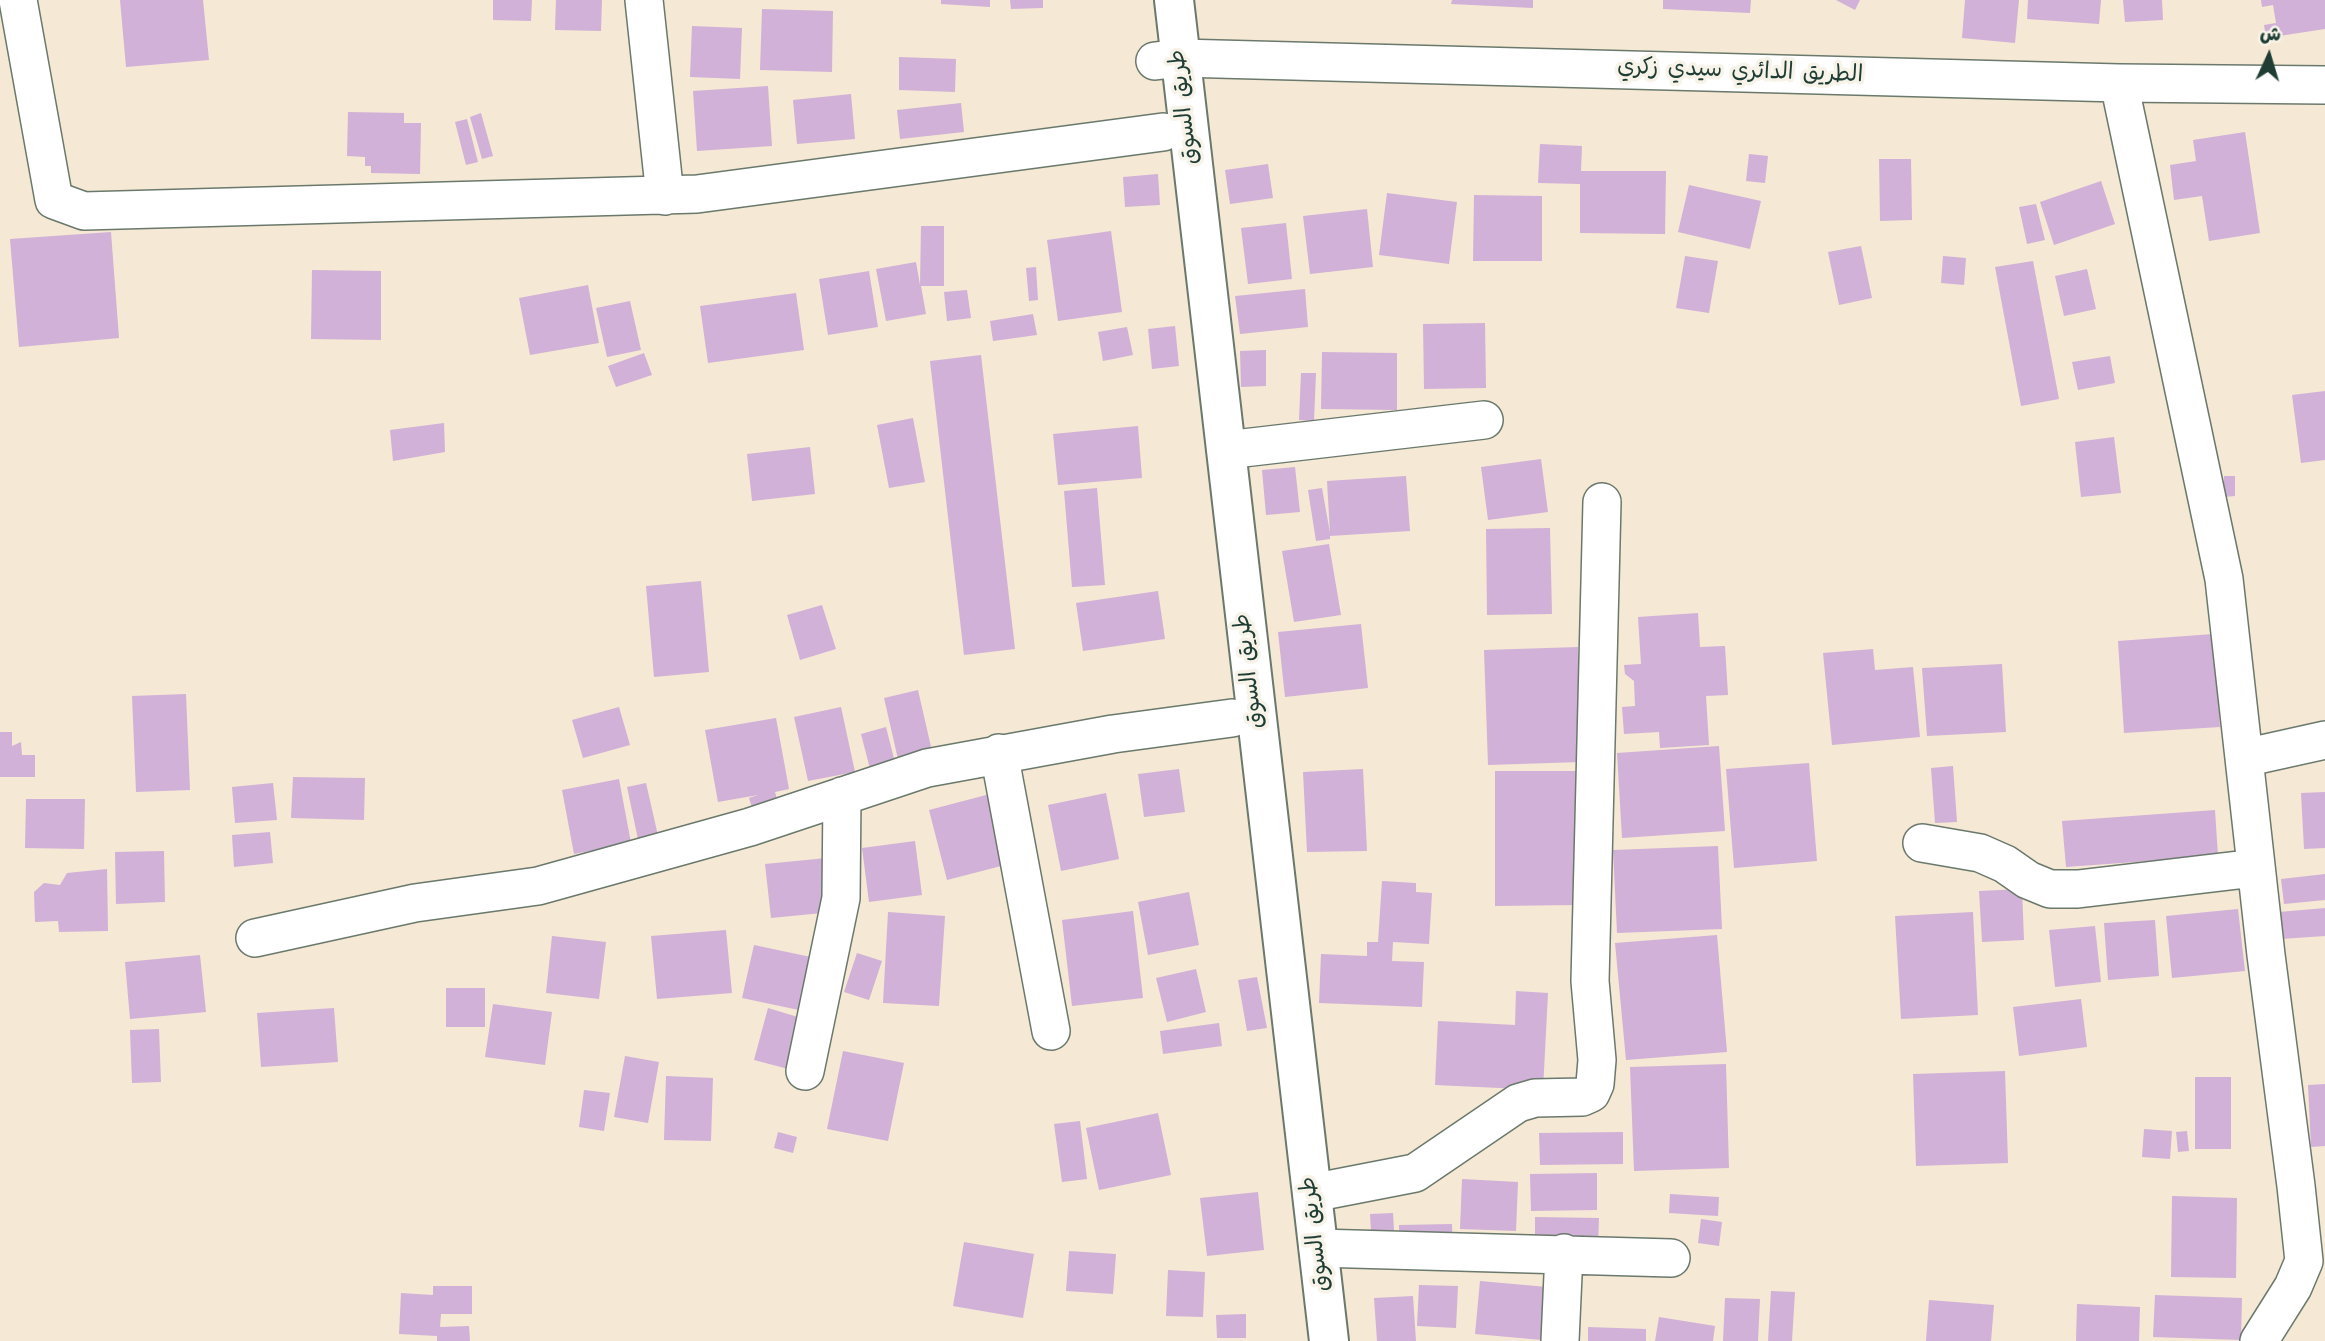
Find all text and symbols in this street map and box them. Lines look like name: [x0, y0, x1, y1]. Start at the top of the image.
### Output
text: ش: [2259, 19, 2282, 51]
north arrow: [2234, 21, 2304, 91]
street label: طريق السوق: [1165, 48, 1207, 166]
street label: الطريق الدائري سيدي زكري: [1617, 55, 1863, 91]
street label: طريق السوق: [1230, 612, 1272, 730]
street label: طريق السوق: [1296, 1175, 1338, 1293]

